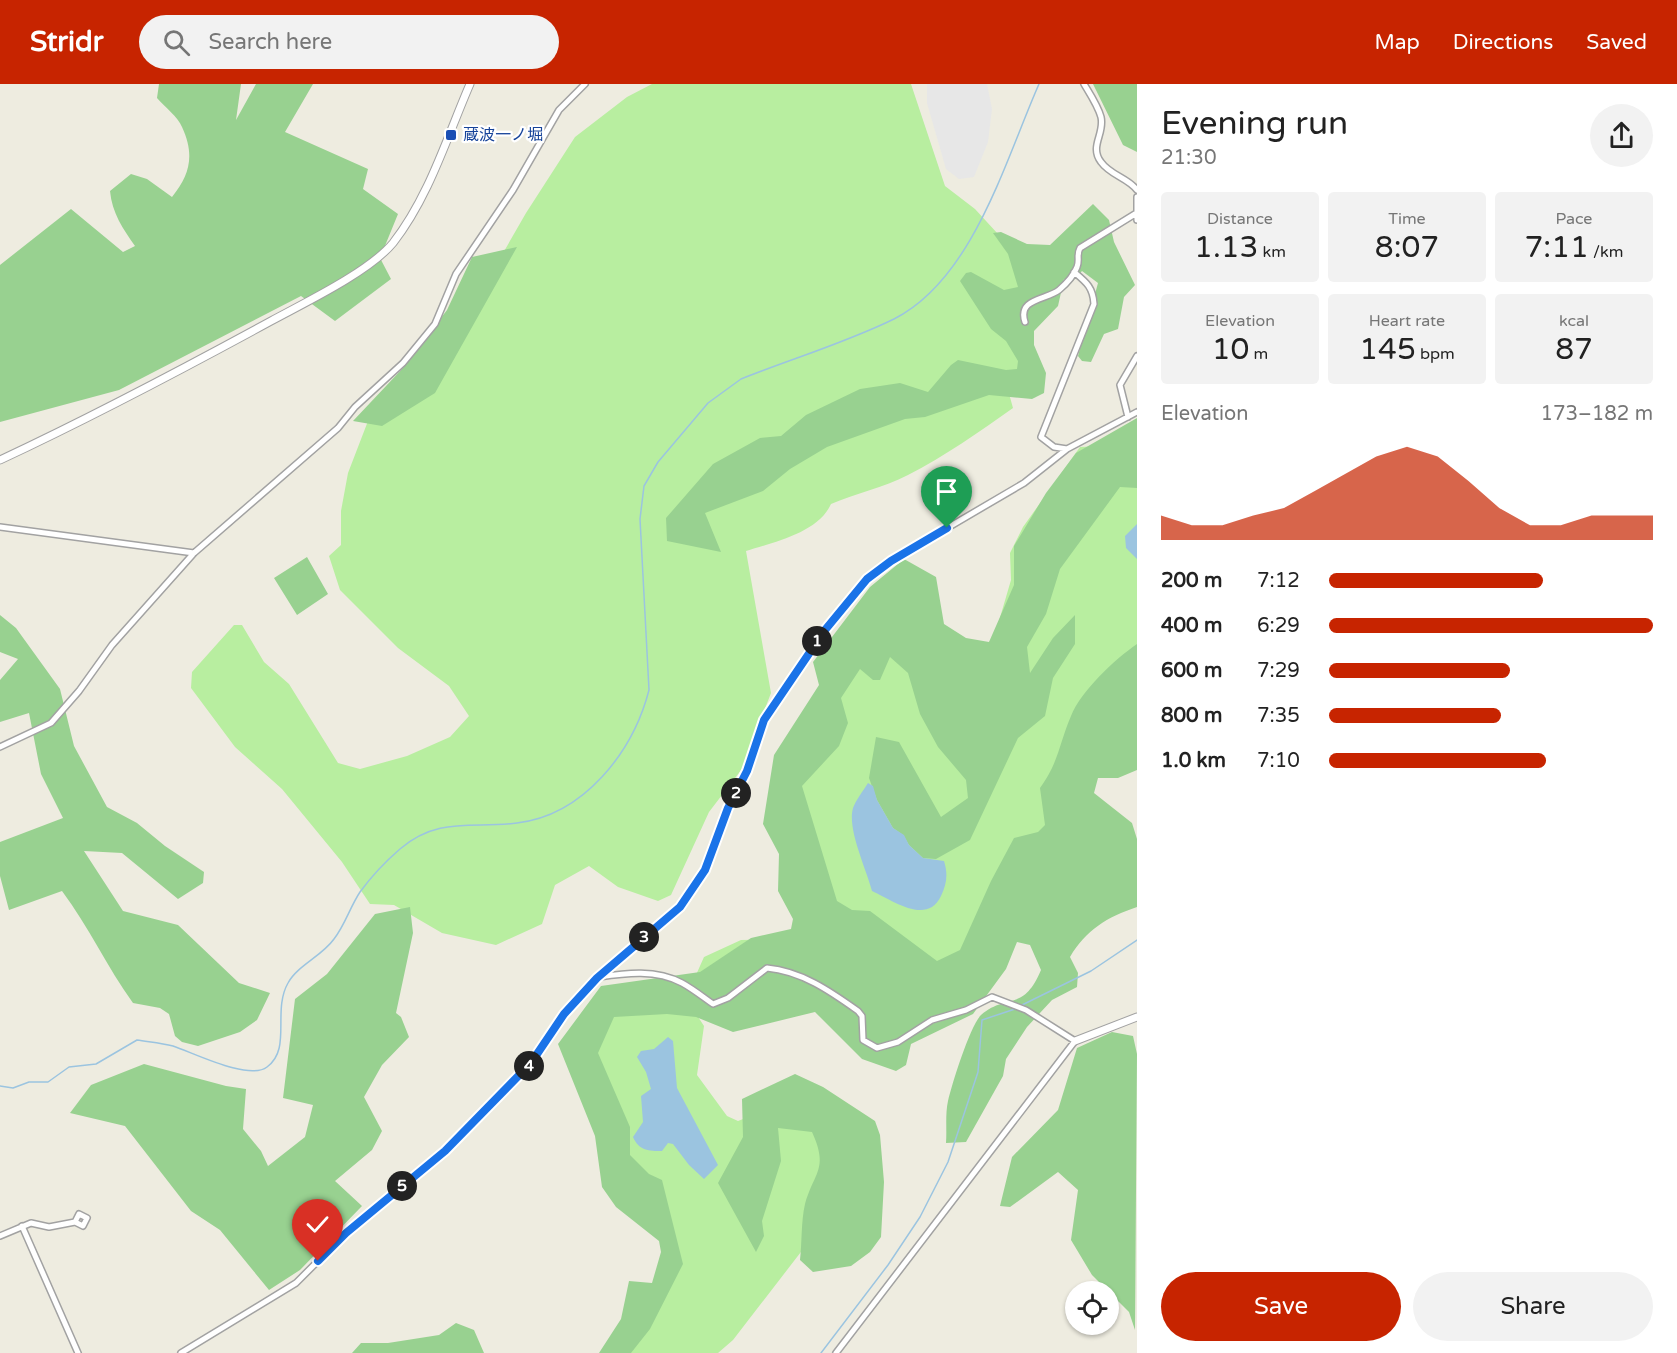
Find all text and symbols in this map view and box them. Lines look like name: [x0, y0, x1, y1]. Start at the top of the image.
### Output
search box: [139, 15, 559, 69]
text: Stridr: [30, 25, 103, 59]
icon: search: [160, 26, 193, 59]
text: Search here: [208, 29, 332, 55]
text: Map: [1374, 30, 1420, 55]
text: Directions: [1453, 30, 1553, 55]
text: Saved: [1586, 30, 1647, 55]
text: Evening run: [1161, 104, 1348, 143]
button: share: [1590, 104, 1653, 167]
place label: 蔵波一ノ堀: [463, 125, 543, 145]
marker: 蔵波一ノ堀: [444, 128, 458, 142]
text: 21:30: [1161, 146, 1216, 170]
text: Distance: [1207, 209, 1273, 229]
text: Time: [1388, 209, 1426, 229]
text: Pace: [1556, 209, 1592, 229]
text: 1.13: [1194, 229, 1258, 266]
text: 8:07: [1375, 229, 1439, 266]
text: 7:11: [1525, 229, 1589, 266]
text: km: [1258, 242, 1286, 262]
text: /km: [1589, 242, 1623, 262]
text: Elevation: [1205, 311, 1275, 331]
text: Heart rate: [1369, 311, 1445, 331]
text: kcal: [1559, 311, 1589, 331]
text: 10: [1212, 331, 1249, 368]
text: 145: [1359, 331, 1416, 368]
text: 87: [1555, 331, 1593, 368]
text: m: [1249, 344, 1268, 364]
text: bpm: [1416, 344, 1455, 364]
text: Elevation: [1161, 402, 1248, 426]
text: 173–182 m: [1540, 402, 1653, 426]
pin: [921, 466, 972, 528]
icon: arrive: [930, 475, 963, 508]
text: 200 m: [1161, 569, 1222, 593]
text: 7:12: [1257, 569, 1300, 593]
text: 400 m: [1161, 614, 1222, 638]
text: 6:29: [1257, 614, 1300, 638]
pin: 1: [802, 626, 832, 656]
text: 1: [812, 631, 822, 651]
text: 600 m: [1161, 659, 1222, 683]
text: 7:29: [1257, 659, 1300, 683]
text: 800 m: [1161, 704, 1222, 728]
text: 7:35: [1257, 704, 1300, 728]
text: 1.0 km: [1161, 749, 1226, 773]
text: 7:10: [1257, 749, 1300, 773]
pin: 2: [721, 778, 751, 808]
text: 2: [731, 783, 741, 803]
pin: 3: [629, 922, 659, 952]
text: 3: [639, 927, 649, 947]
pin: 4: [514, 1051, 544, 1081]
text: 4: [524, 1056, 534, 1076]
pin: 5: [387, 1171, 417, 1201]
text: 5: [397, 1176, 407, 1196]
pin: [292, 1199, 343, 1261]
icon: check: [301, 1208, 334, 1241]
button: Save: [1161, 1272, 1401, 1341]
button: Share: [1413, 1272, 1653, 1341]
map controls: [1065, 1281, 1119, 1335]
button: locate: [1065, 1281, 1119, 1335]

